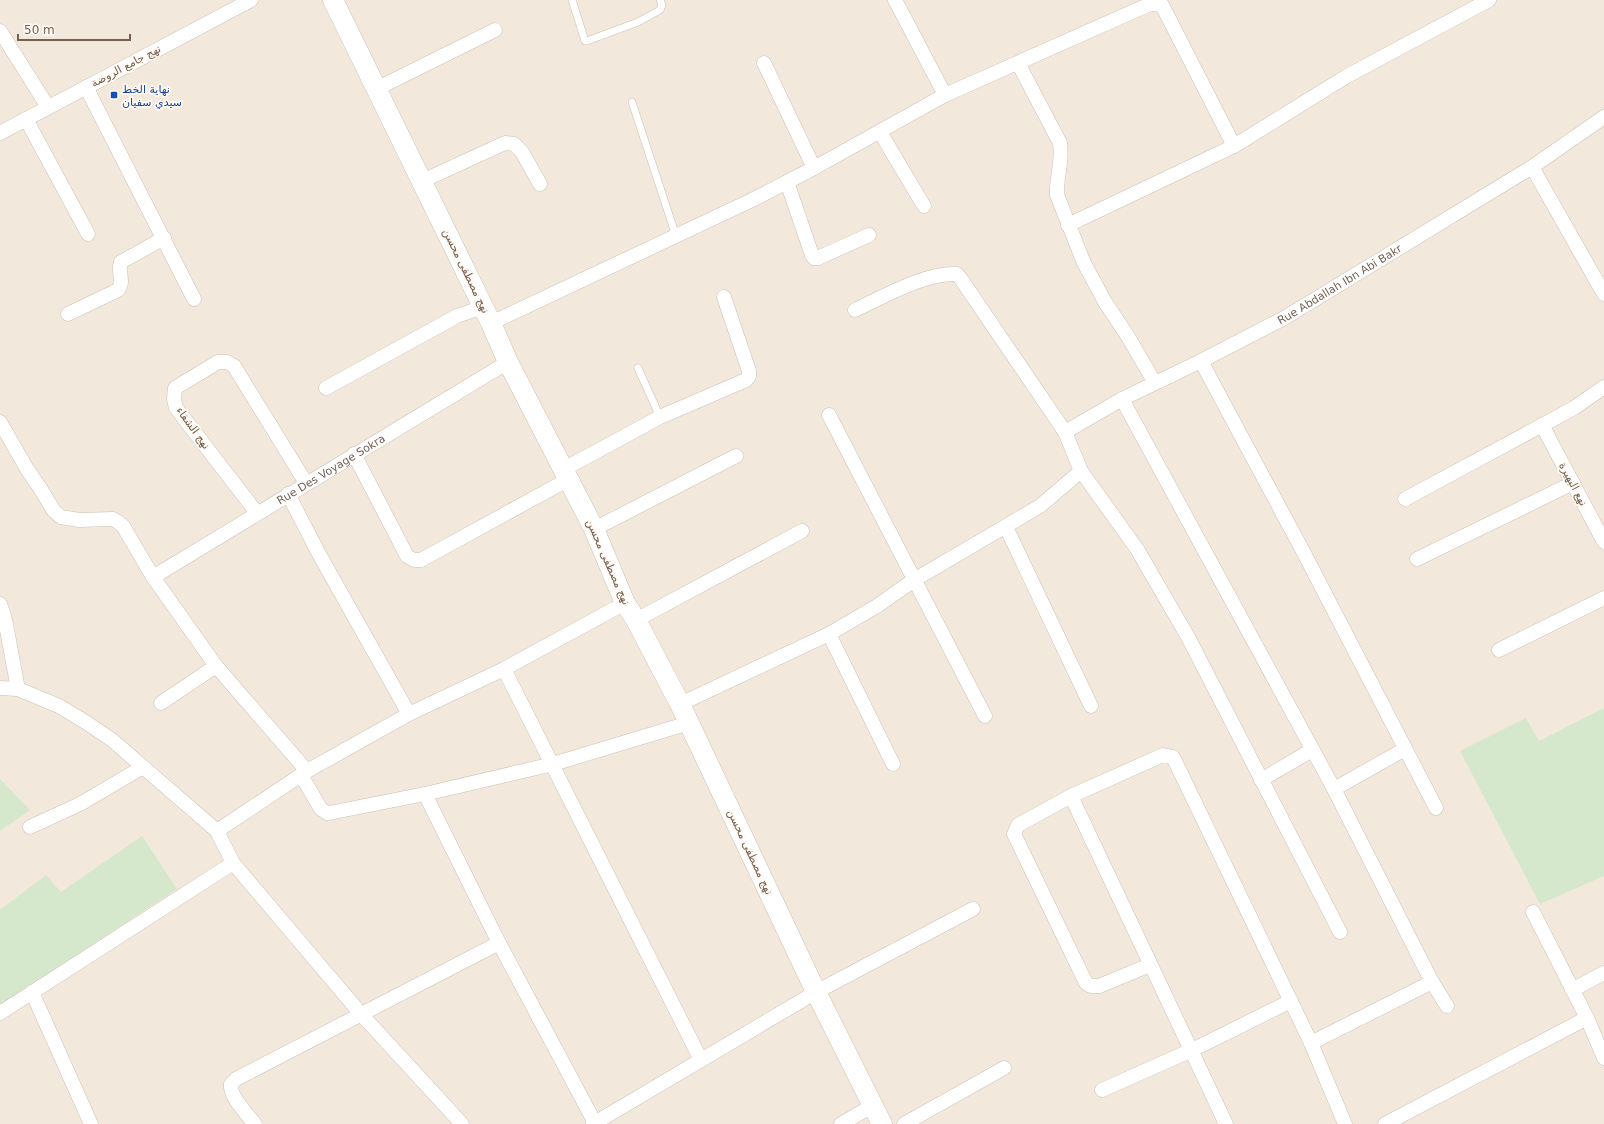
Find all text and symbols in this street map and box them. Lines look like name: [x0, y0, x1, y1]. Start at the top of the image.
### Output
scale bar: [18, 16, 130, 42]
text: 50 m: [24, 23, 55, 37]
street label: نهج جامع الروضة: [89, 42, 163, 90]
place label: نهاية الخط سيدي سفيان: [122, 83, 182, 109]
marker: نهاية الخط سيدي سفيان: [109, 90, 119, 100]
street label: نهج مصطفى محسن: [440, 227, 492, 315]
street label: Rue Abdallah Ibn Abi Bakr: [1275, 241, 1404, 327]
street label: نهج الشفاء: [173, 404, 213, 452]
street label: Rue Des Voyage Sokra: [274, 432, 387, 507]
street label: نهع البهيرة: [1556, 460, 1590, 508]
street label: نهج مصطفى محسن: [583, 517, 633, 607]
street label: نهج مصطفى محسن: [725, 807, 775, 897]

